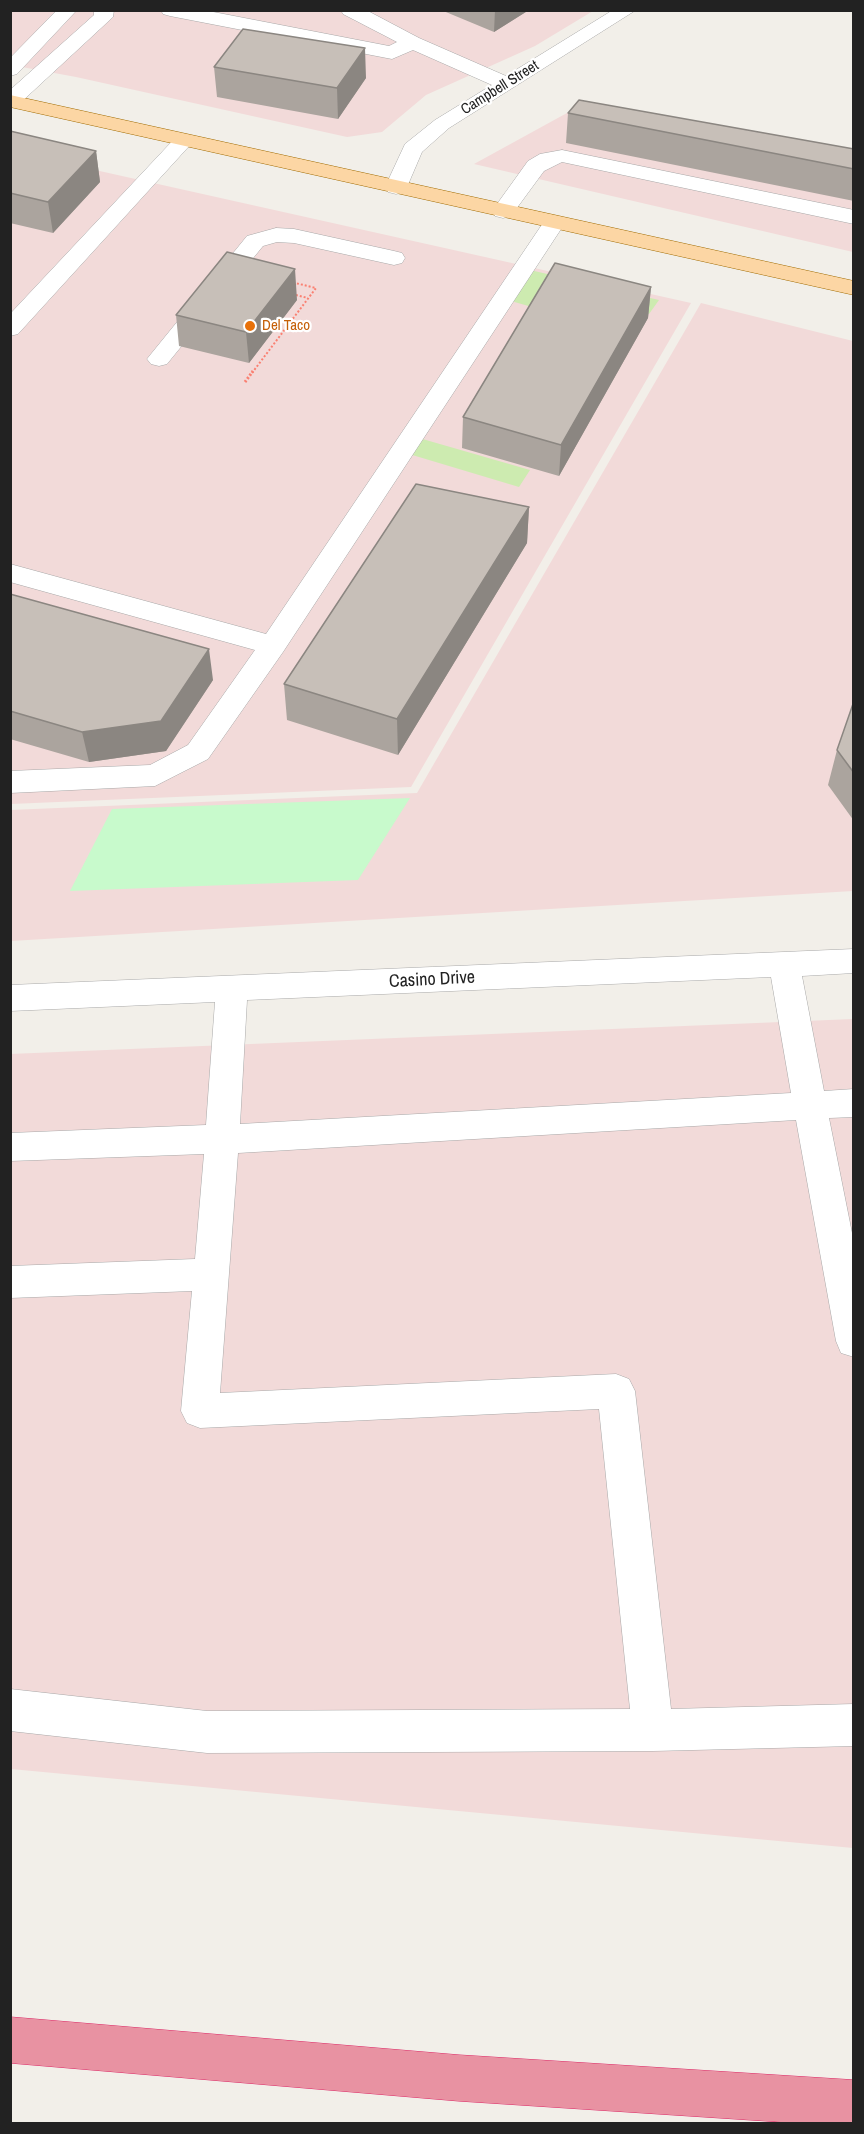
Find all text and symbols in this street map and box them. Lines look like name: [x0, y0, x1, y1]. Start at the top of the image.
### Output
street label: Campbell Street: [458, 57, 542, 119]
place label: Del Taco: [262, 317, 310, 335]
marker: Del Taco: [243, 319, 257, 333]
street label: Casino Drive: [388, 967, 476, 993]

